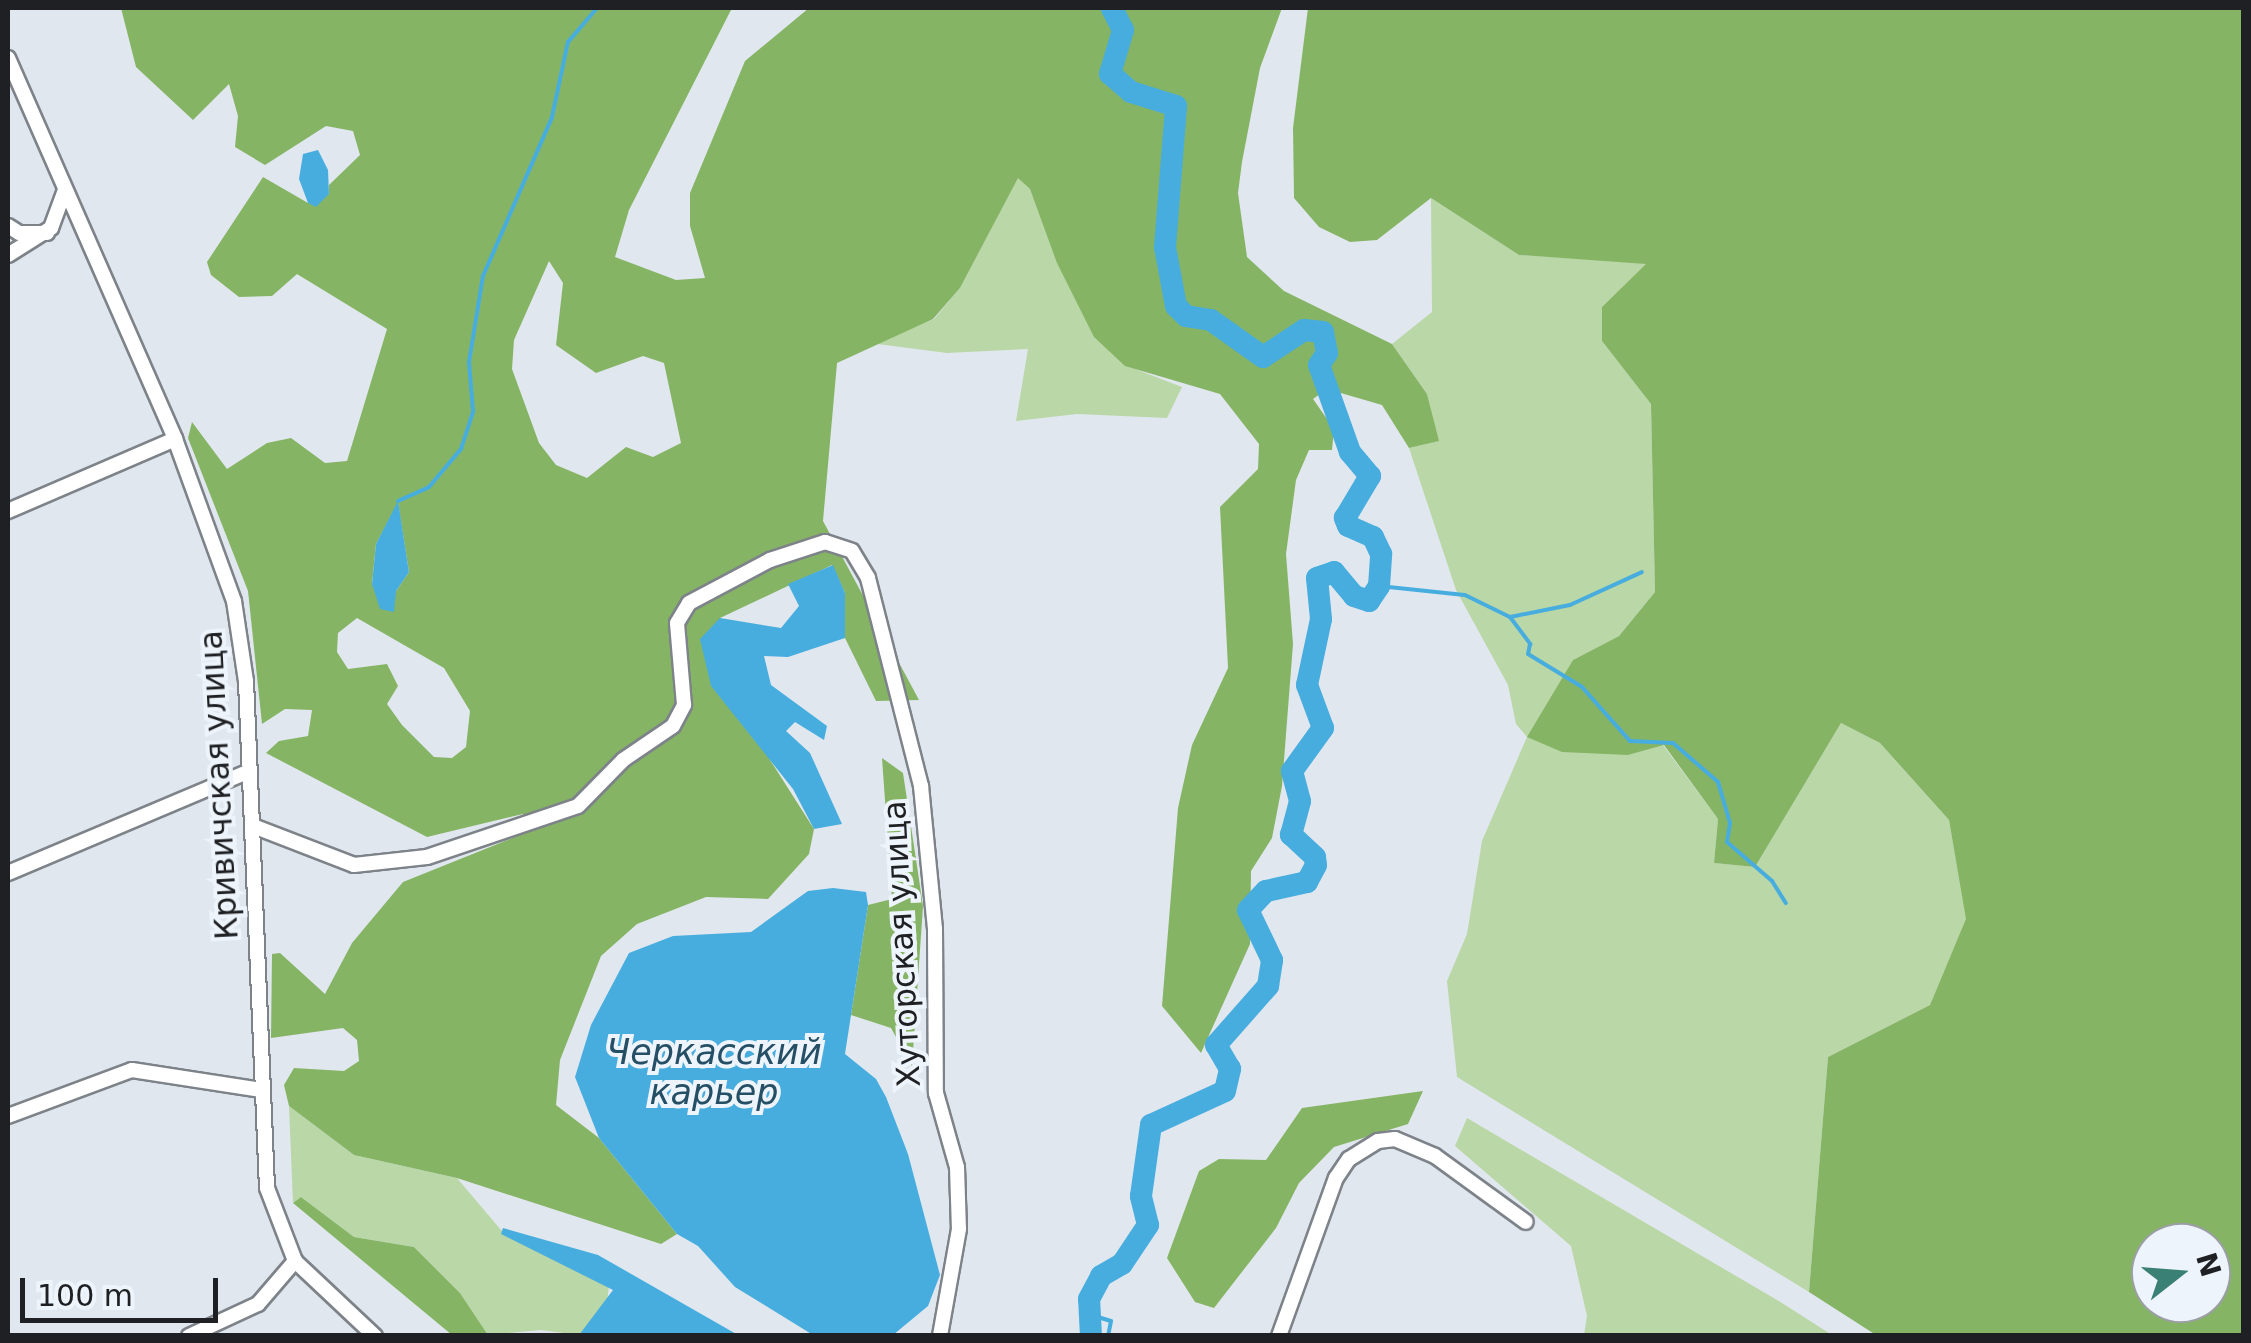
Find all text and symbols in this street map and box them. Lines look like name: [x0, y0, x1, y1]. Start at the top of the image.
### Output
street label: Кривичская улица: [192, 629, 246, 941]
street label: Хуторская улица: [875, 800, 929, 1088]
water label: Черкасский карьер: [606, 1031, 822, 1113]
north arrow: [2131, 1223, 2231, 1323]
text: N: [2189, 1249, 2227, 1281]
scale bar: [25, 1258, 222, 1320]
text: 100 m: [37, 1278, 133, 1313]

